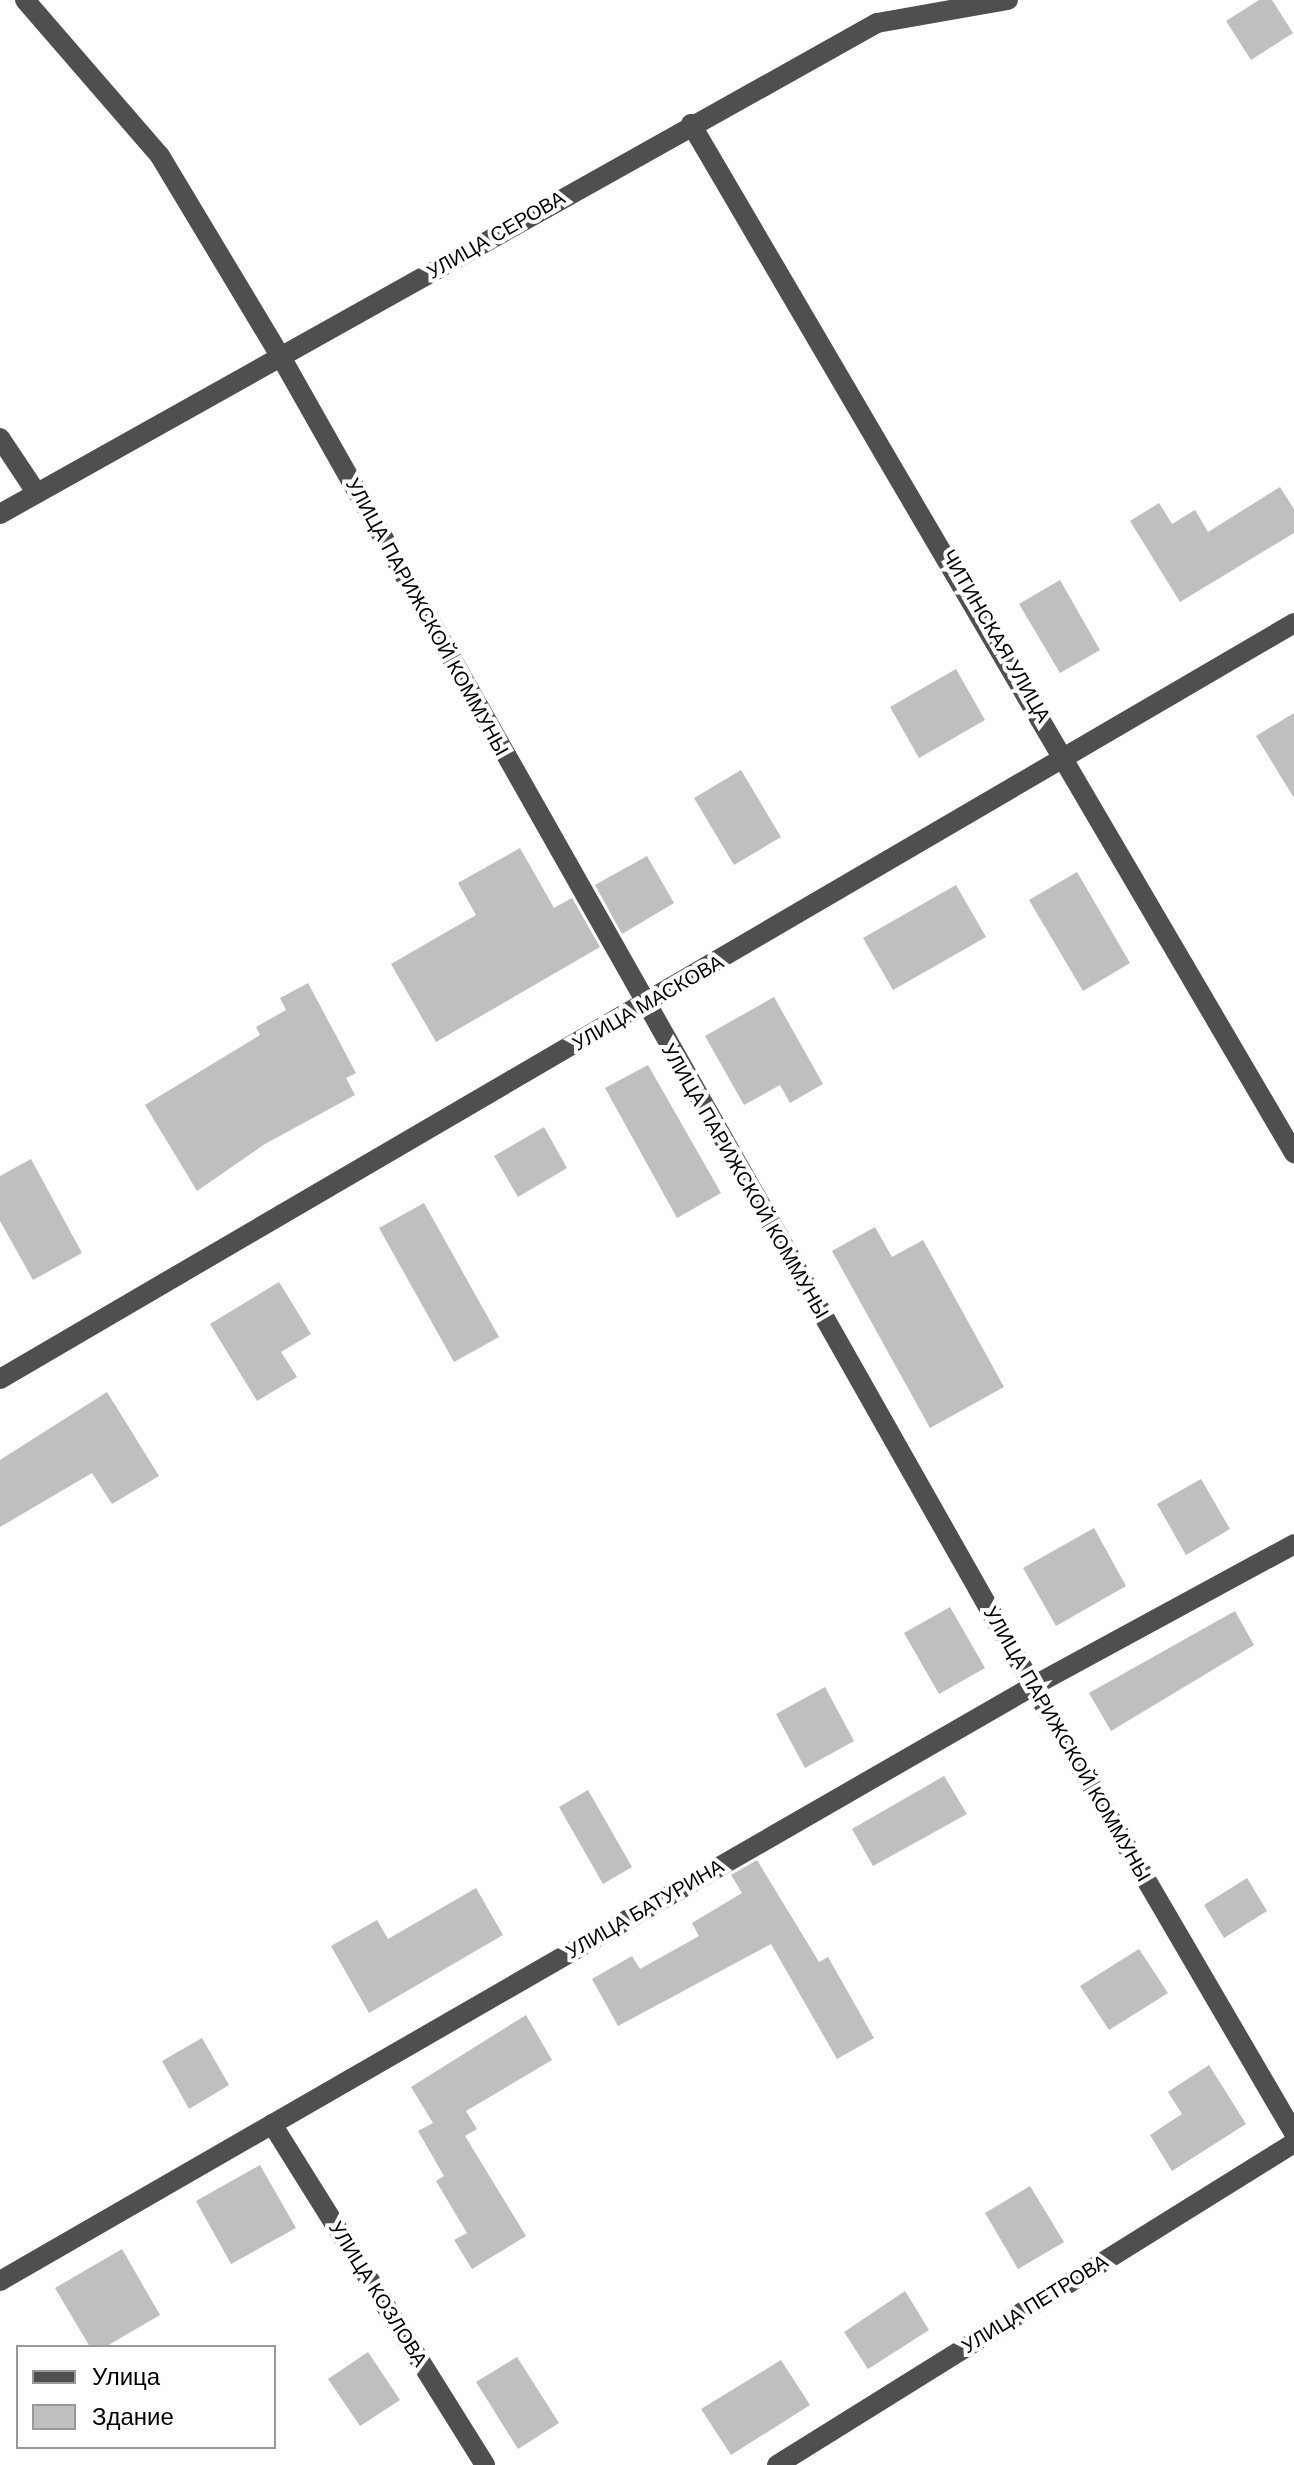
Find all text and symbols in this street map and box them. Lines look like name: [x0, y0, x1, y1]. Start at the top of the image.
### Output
street label: УЛИЦА СЕРОВА: [423, 186, 569, 284]
street label: УЛИЦА ПАРИЖСКОЙ КОММУНЫ: [341, 474, 513, 760]
street label: ЧИТИНСКАЯ УЛИЦА: [937, 545, 1055, 727]
street label: УЛИЦА МАСКОВА: [568, 950, 728, 1056]
street label: УЛИЦА ПАРИЖСКОЙ КОММУНЫ: [656, 1039, 834, 1323]
street label: УЛИЦА ПАРИЖСКОЙ КОММУНЫ: [978, 1602, 1156, 1886]
street label: УЛИЦА БАТУРИНА: [562, 1854, 728, 1964]
street label: УЛИЦА КОЗЛОВА: [324, 2217, 432, 2371]
street label: УЛИЦА ПЕТРОВА: [958, 2249, 1112, 2359]
legend: [16, 2345, 276, 2449]
text: Улица: [92, 2363, 160, 2390]
text: Здание: [92, 2403, 174, 2430]

